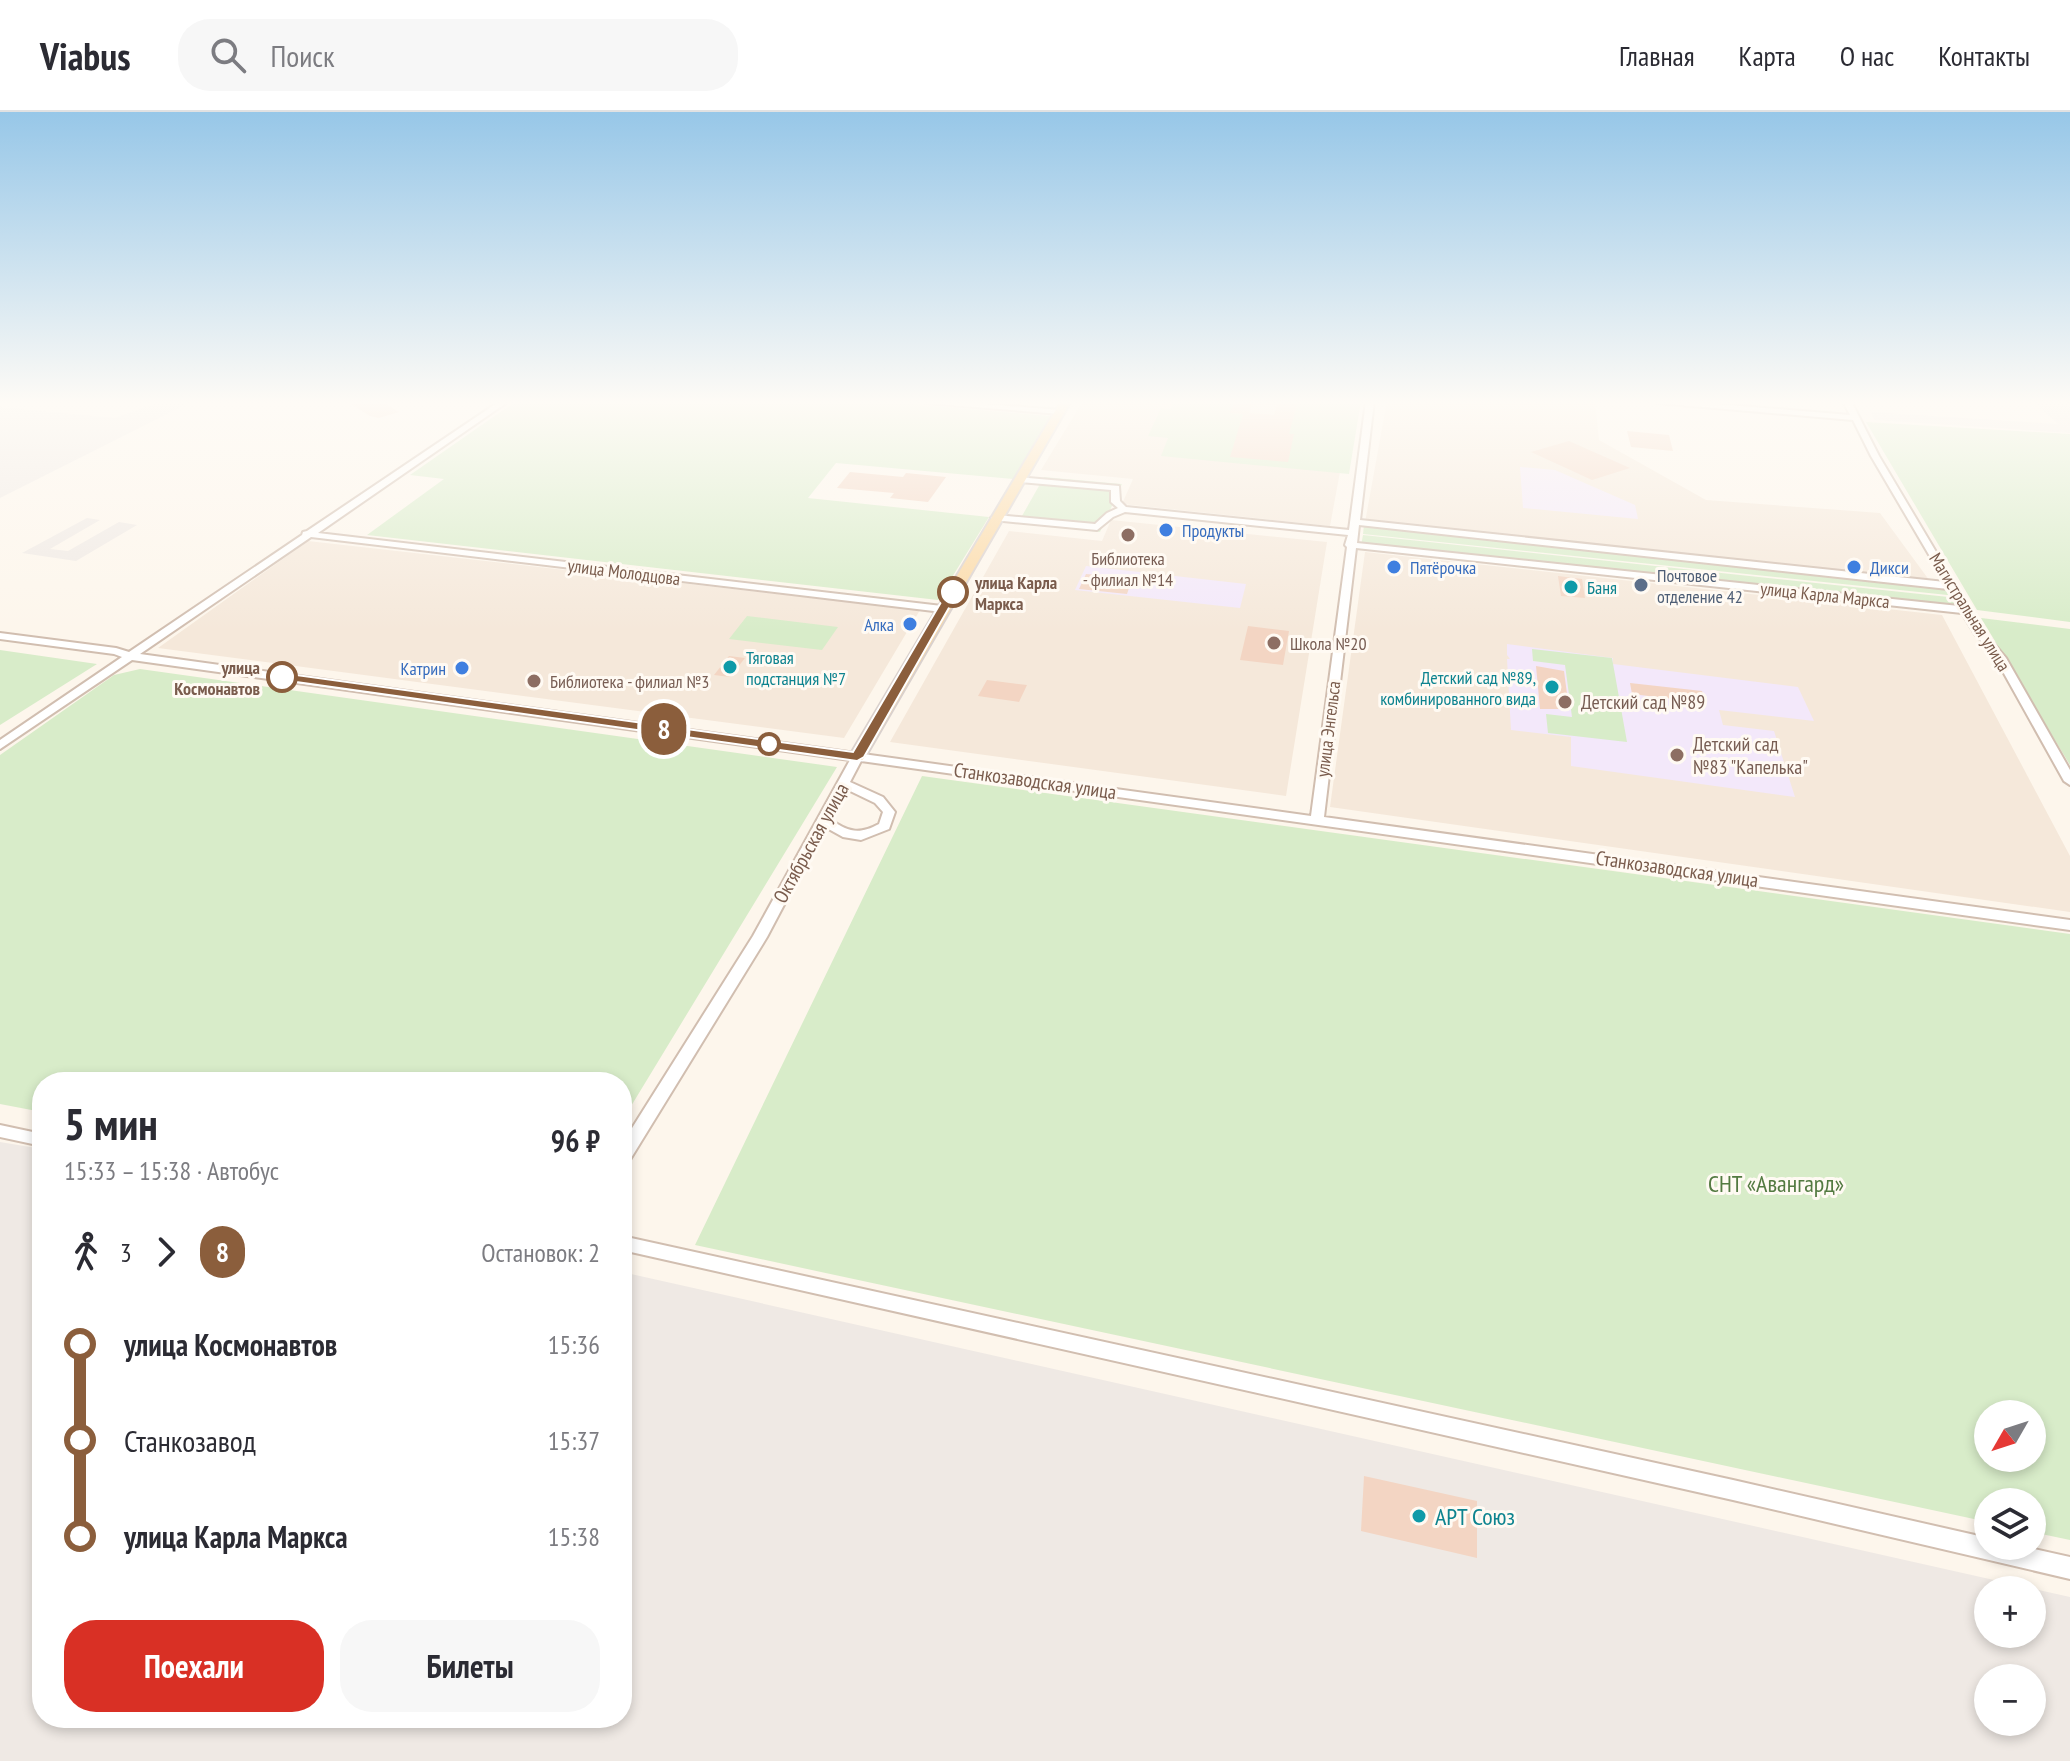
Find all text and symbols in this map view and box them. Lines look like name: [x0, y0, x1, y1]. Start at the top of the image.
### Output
search box: [178, 19, 738, 91]
text: Viabus: [40, 31, 130, 80]
icon: search: [206, 33, 250, 77]
text: Поиск: [270, 36, 335, 75]
text: Главная: [1619, 37, 1695, 74]
text: Карта: [1739, 37, 1796, 74]
text: О нас: [1840, 37, 1894, 74]
text: Контакты: [1938, 37, 2030, 74]
place label: Продукты: [1182, 519, 1244, 542]
marker: Продукты: [1157, 521, 1175, 539]
marker: Библиотека - филиал №14: [1119, 526, 1137, 544]
place label: Библиотека - филиал №14: [1083, 547, 1173, 591]
street label: Магистральная улица: [1924, 548, 2016, 676]
street label: улица Молодцова: [566, 554, 682, 590]
place label: Пятёрочка: [1410, 556, 1476, 579]
place label: Дикси: [1870, 556, 1909, 579]
marker: Пятёрочка: [1385, 558, 1403, 576]
marker: Дикси: [1845, 558, 1863, 576]
place label: Почтовое отделение 42: [1657, 564, 1743, 608]
place label: улица Карла Маркса: [974, 571, 1057, 615]
place label: Баня: [1587, 576, 1617, 599]
marker: Почтовое отделение 42: [1632, 576, 1650, 594]
marker: улица Карла Маркса: [938, 577, 968, 607]
street label: улица Карла Маркса: [1759, 577, 1891, 613]
marker: Баня: [1562, 578, 1580, 596]
place label: Алка: [864, 613, 894, 636]
marker: Алка: [901, 615, 919, 633]
place label: Школа №20: [1290, 632, 1367, 655]
marker: Школа №20: [1265, 634, 1283, 652]
place label: Тяговая подстанция №7: [746, 646, 846, 690]
place label: улица Космонавтов: [174, 656, 260, 700]
place label: Катрин: [401, 657, 446, 680]
marker: Тяговая подстанция №7: [721, 658, 739, 676]
marker: Катрин: [453, 659, 471, 677]
marker: улица Космонавтов: [267, 662, 297, 692]
place label: Детский сад №89, комбинированного вида: [1380, 666, 1536, 710]
place label: Библиотека - филиал №3: [550, 670, 709, 693]
marker: Библиотека - филиал №3: [525, 672, 543, 690]
marker: Детский сад №89, комбинированного вида: [1543, 678, 1561, 696]
street label: улица Энгельса: [1311, 680, 1345, 778]
place label: Детский сад №89: [1581, 689, 1705, 715]
marker: Детский сад №89: [1556, 693, 1574, 711]
line badge: 8: [638, 703, 690, 755]
text: 8: [657, 710, 671, 747]
place label: Детский сад №83 "Капелька": [1693, 731, 1808, 780]
unlabelled marker: [758, 733, 780, 755]
marker: Детский сад №83 "Капелька": [1668, 746, 1686, 764]
street label: Станкозаводская улица: [952, 757, 1118, 805]
street label: Октябрьская улица: [767, 778, 855, 908]
street label: Станкозаводская улица: [1594, 845, 1760, 893]
text: 5 мин: [64, 1095, 158, 1152]
text: 96 ₽: [551, 1121, 600, 1160]
text: 15:33 – 15:38 · Автобус: [64, 1154, 279, 1187]
park label: СНТ «Авангард»: [1708, 1168, 1844, 1199]
icon: walk: [64, 1230, 108, 1274]
icon: forward: [144, 1230, 188, 1274]
text: 8: [216, 1233, 229, 1270]
text: 3: [120, 1236, 132, 1269]
text: Остановок: 2: [481, 1236, 600, 1269]
text: улица Космонавтов: [124, 1325, 337, 1364]
text: 15:36: [548, 1328, 600, 1361]
north arrow: [1974, 1400, 2046, 1472]
map controls: [1974, 1400, 2046, 1736]
text: Станкозавод: [124, 1421, 256, 1460]
text: 15:37: [548, 1424, 600, 1457]
button: layers: [1974, 1488, 2046, 1560]
place label: АРТ Союз: [1435, 1501, 1515, 1532]
marker: АРТ Союз: [1410, 1507, 1428, 1525]
text: улица Карла Маркса: [124, 1517, 348, 1556]
text: 15:38: [548, 1520, 600, 1553]
button: +: [1974, 1576, 2046, 1648]
button: Поехали: [64, 1620, 324, 1712]
button: Билеты: [340, 1620, 600, 1712]
button: −: [1974, 1664, 2046, 1736]

